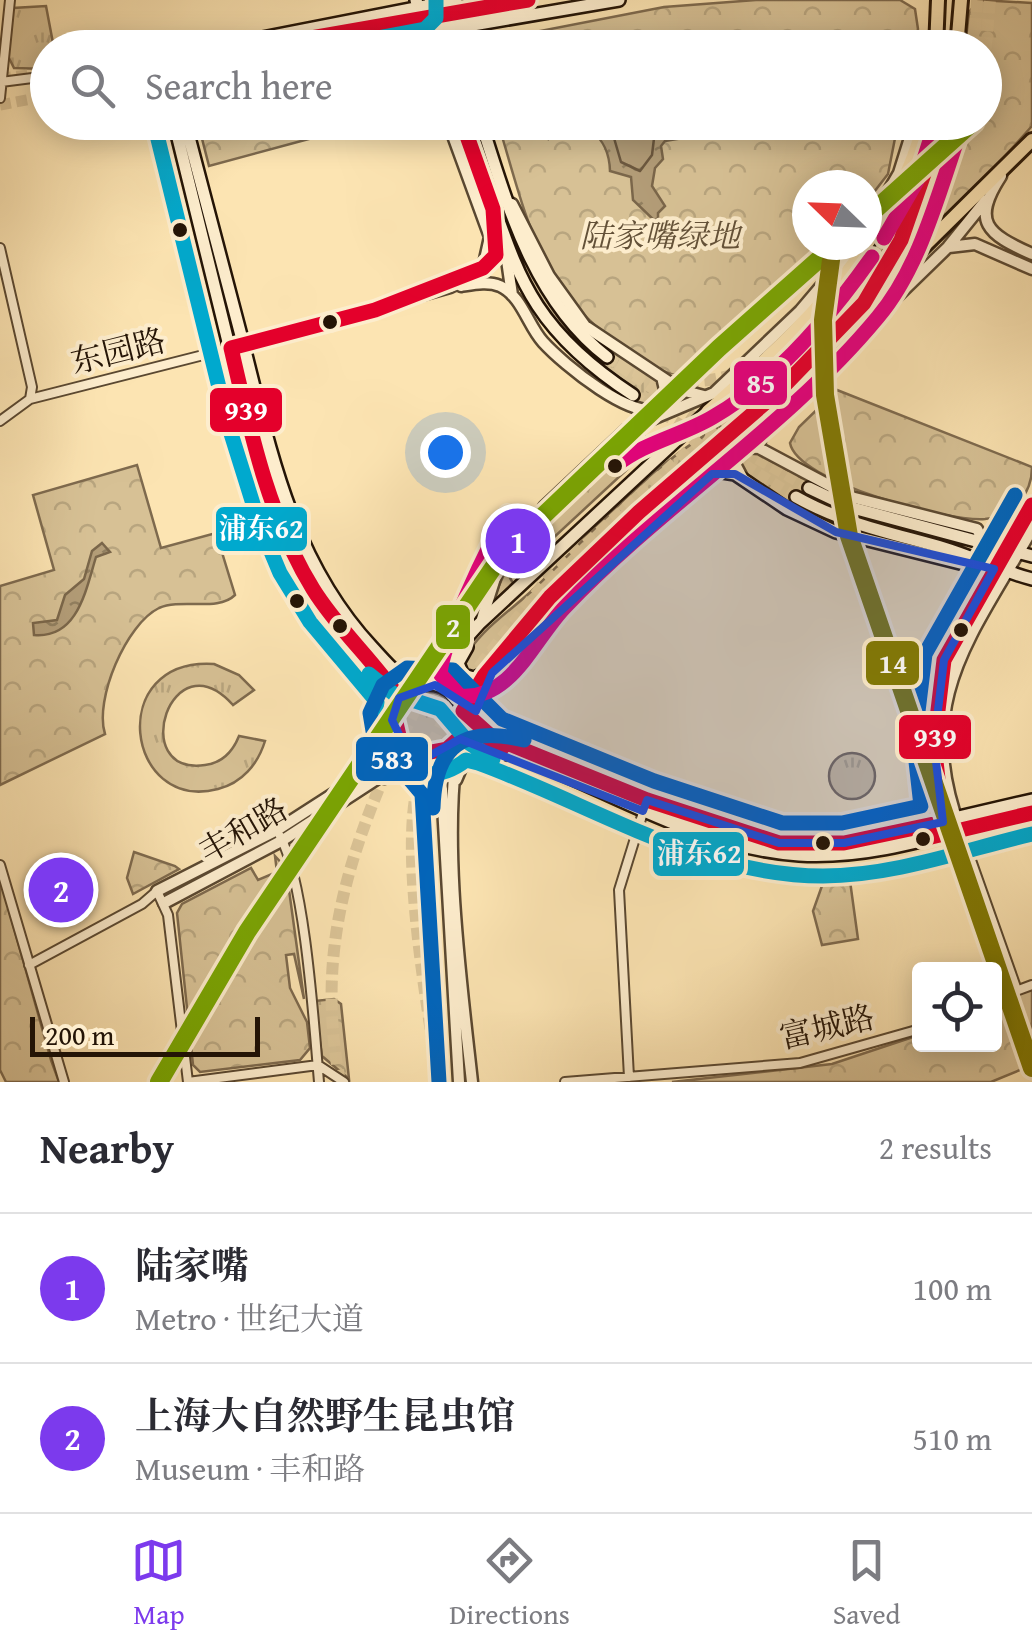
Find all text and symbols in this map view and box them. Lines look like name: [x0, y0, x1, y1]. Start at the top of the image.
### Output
search box: [30, 30, 1002, 140]
text: Search here: [145, 57, 333, 113]
icon: search: [65, 58, 120, 113]
north arrow: [792, 170, 882, 260]
park label: 陆家嘴绿地: [580, 212, 743, 259]
unlabelled marker: [170, 220, 190, 240]
unlabelled marker: [320, 312, 340, 332]
street label: 东园路: [66, 316, 170, 385]
line badge: 85: [732, 359, 789, 407]
text: 85: [746, 362, 776, 403]
line badge: 939: [208, 386, 284, 434]
text: 939: [224, 389, 268, 430]
your location: [420, 427, 471, 478]
unlabelled marker: [605, 456, 625, 476]
pin: 1: [486, 504, 550, 578]
line badge: 浦东62: [214, 505, 309, 553]
text: 浦东62: [218, 507, 304, 548]
unlabelled marker: [287, 591, 307, 611]
line badge: 2: [434, 603, 472, 651]
text: 2: [446, 606, 460, 647]
unlabelled marker: [330, 616, 350, 636]
unlabelled marker: [951, 620, 971, 640]
line badge: 14: [864, 639, 921, 687]
text: 14: [878, 642, 908, 683]
line badge: 939: [897, 713, 973, 761]
text: 939: [913, 716, 957, 757]
line badge: 583: [354, 735, 430, 783]
text: 583: [370, 738, 414, 779]
street label: 丰和路: [189, 785, 296, 874]
unlabelled marker: [913, 829, 933, 849]
line badge: 浦东62: [651, 830, 746, 878]
text: 浦东62: [656, 832, 742, 873]
unlabelled marker: [813, 833, 833, 853]
pin: 2: [28, 852, 94, 928]
map controls: [912, 962, 1002, 1052]
button: locate: [912, 962, 1002, 1052]
street label: 富城路: [775, 993, 879, 1060]
scale bar: [30, 1012, 260, 1056]
text: 200 m: [45, 1014, 114, 1055]
text: Nearby: [40, 1117, 174, 1178]
text: 2 results: [879, 1124, 992, 1171]
text: 陆家嘴: [135, 1237, 249, 1293]
text: 1: [64, 1265, 81, 1312]
text: 100 m: [913, 1265, 992, 1312]
text: Metro · 世纪大道: [135, 1295, 364, 1342]
text: 上海大自然野生昆虫馆: [135, 1387, 515, 1443]
text: 2: [64, 1415, 81, 1462]
text: 510 m: [913, 1415, 992, 1462]
text: Museum · 丰和路: [135, 1445, 365, 1492]
tab: Map: [131, 1533, 186, 1634]
tab: Directions: [449, 1533, 570, 1634]
tab: Saved: [833, 1533, 901, 1634]

